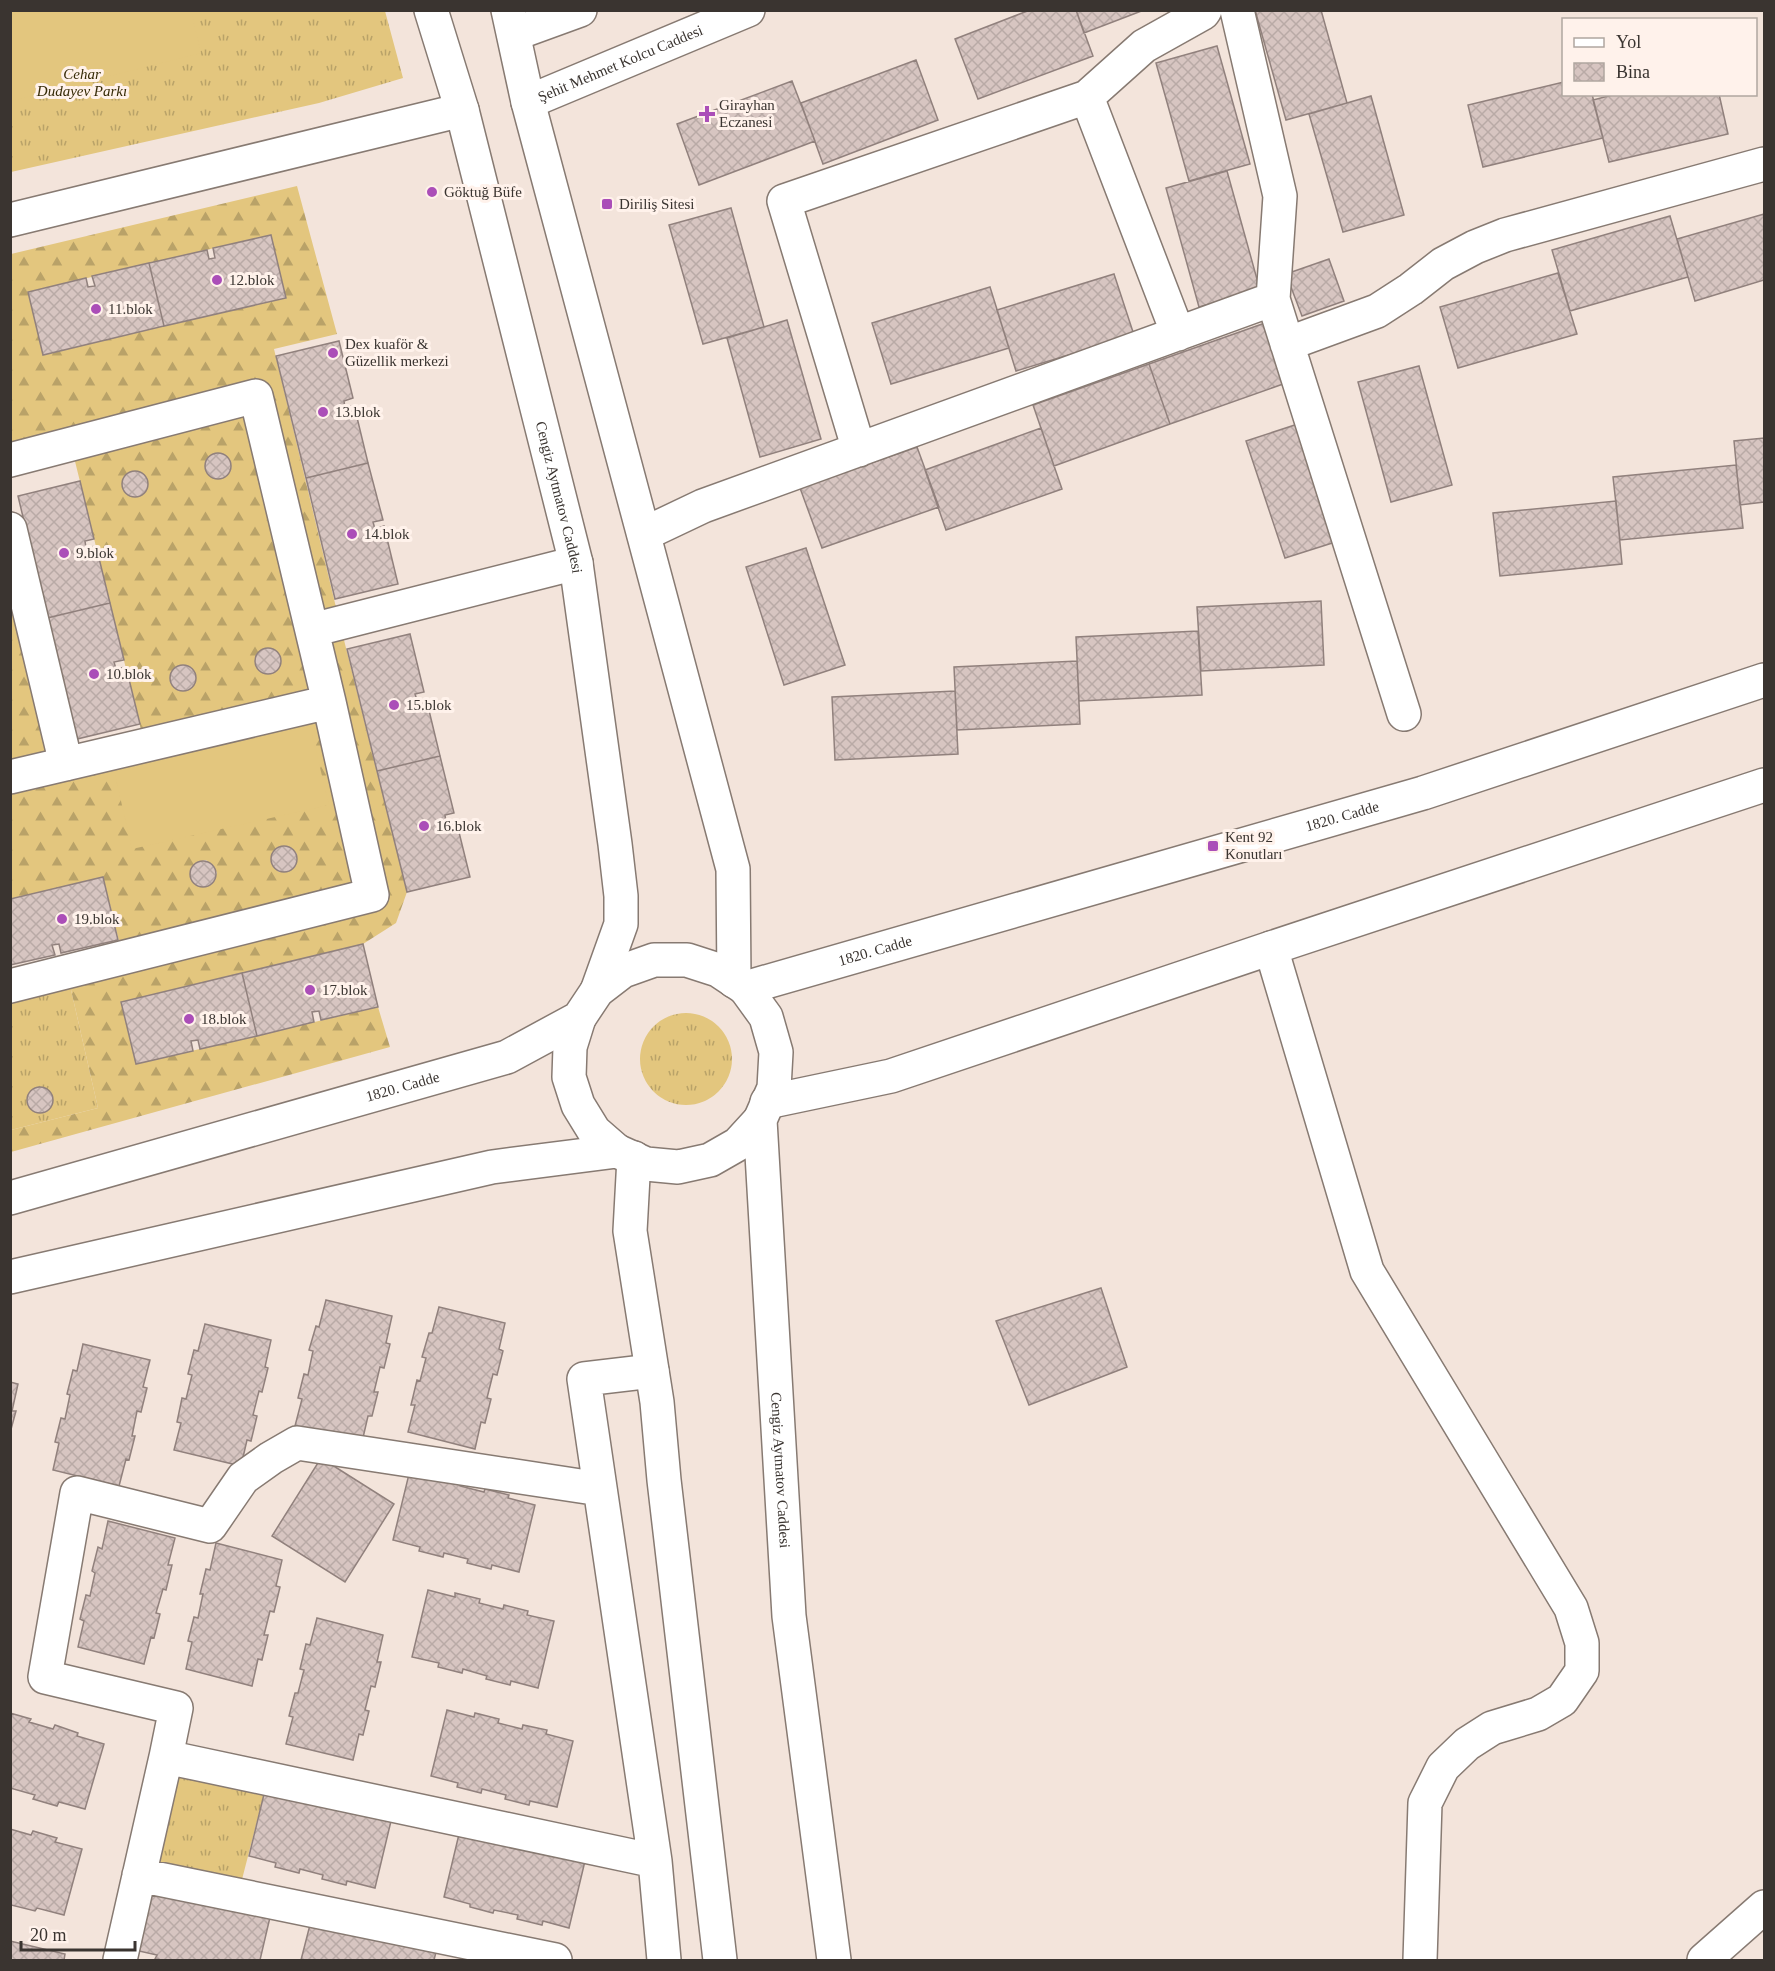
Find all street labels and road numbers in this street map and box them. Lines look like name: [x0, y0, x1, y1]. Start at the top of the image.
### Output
street label: Şehit Mehmet Kolcu Caddesi: [535, 22, 705, 105]
street label: Cengiz Aytmatov Caddesi: [533, 420, 585, 574]
street label: 1820. Cadde: [1303, 798, 1381, 834]
street label: 1820. Cadde: [836, 932, 914, 969]
street label: 1820. Cadde: [364, 1069, 441, 1105]
street label: Cengiz Aytmatov Caddesi: [768, 1392, 793, 1549]

